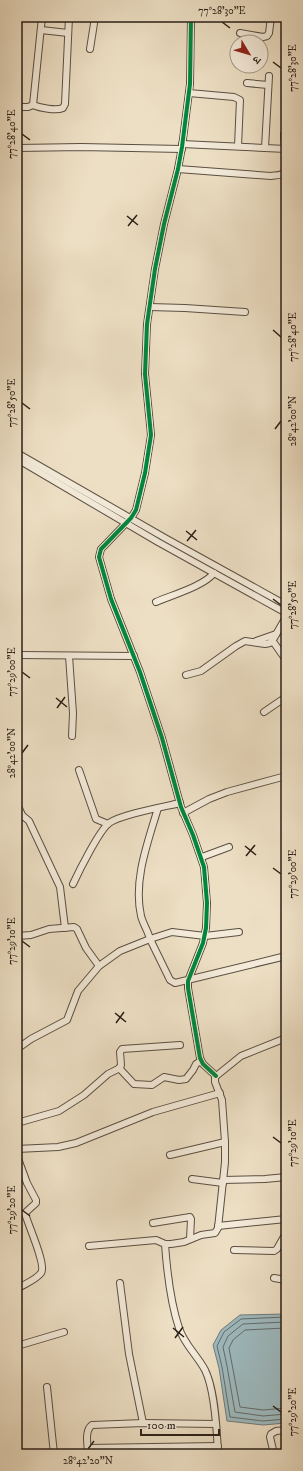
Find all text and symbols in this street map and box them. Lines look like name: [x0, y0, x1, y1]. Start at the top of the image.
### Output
text: 77°28'30"E: [198, 5, 246, 17]
north arrow: [229, 34, 269, 74]
text: 77°28'30"E: [287, 44, 299, 92]
text: उ: [248, 52, 264, 67]
text: 77°28'40"E: [6, 109, 18, 159]
text: 77°28'40"E: [287, 312, 299, 362]
text: 77°28'50"E: [6, 379, 18, 427]
text: 28°42'00"N: [287, 396, 299, 446]
text: 77°28'50"E: [287, 581, 299, 629]
text: 77°29'00"E: [6, 647, 18, 697]
text: 28°42'00"N: [6, 728, 18, 778]
text: 77°29'00"E: [287, 849, 299, 899]
text: 77°29'10"E: [6, 917, 18, 965]
text: 77°29'10"E: [287, 1119, 299, 1167]
text: 77°29'20"E: [6, 1186, 18, 1234]
text: 77°29'20"E: [287, 1388, 299, 1436]
scale bar: [141, 1411, 219, 1437]
text: 100 m: [147, 1418, 176, 1433]
text: 28°42'20"N: [63, 1455, 113, 1467]

